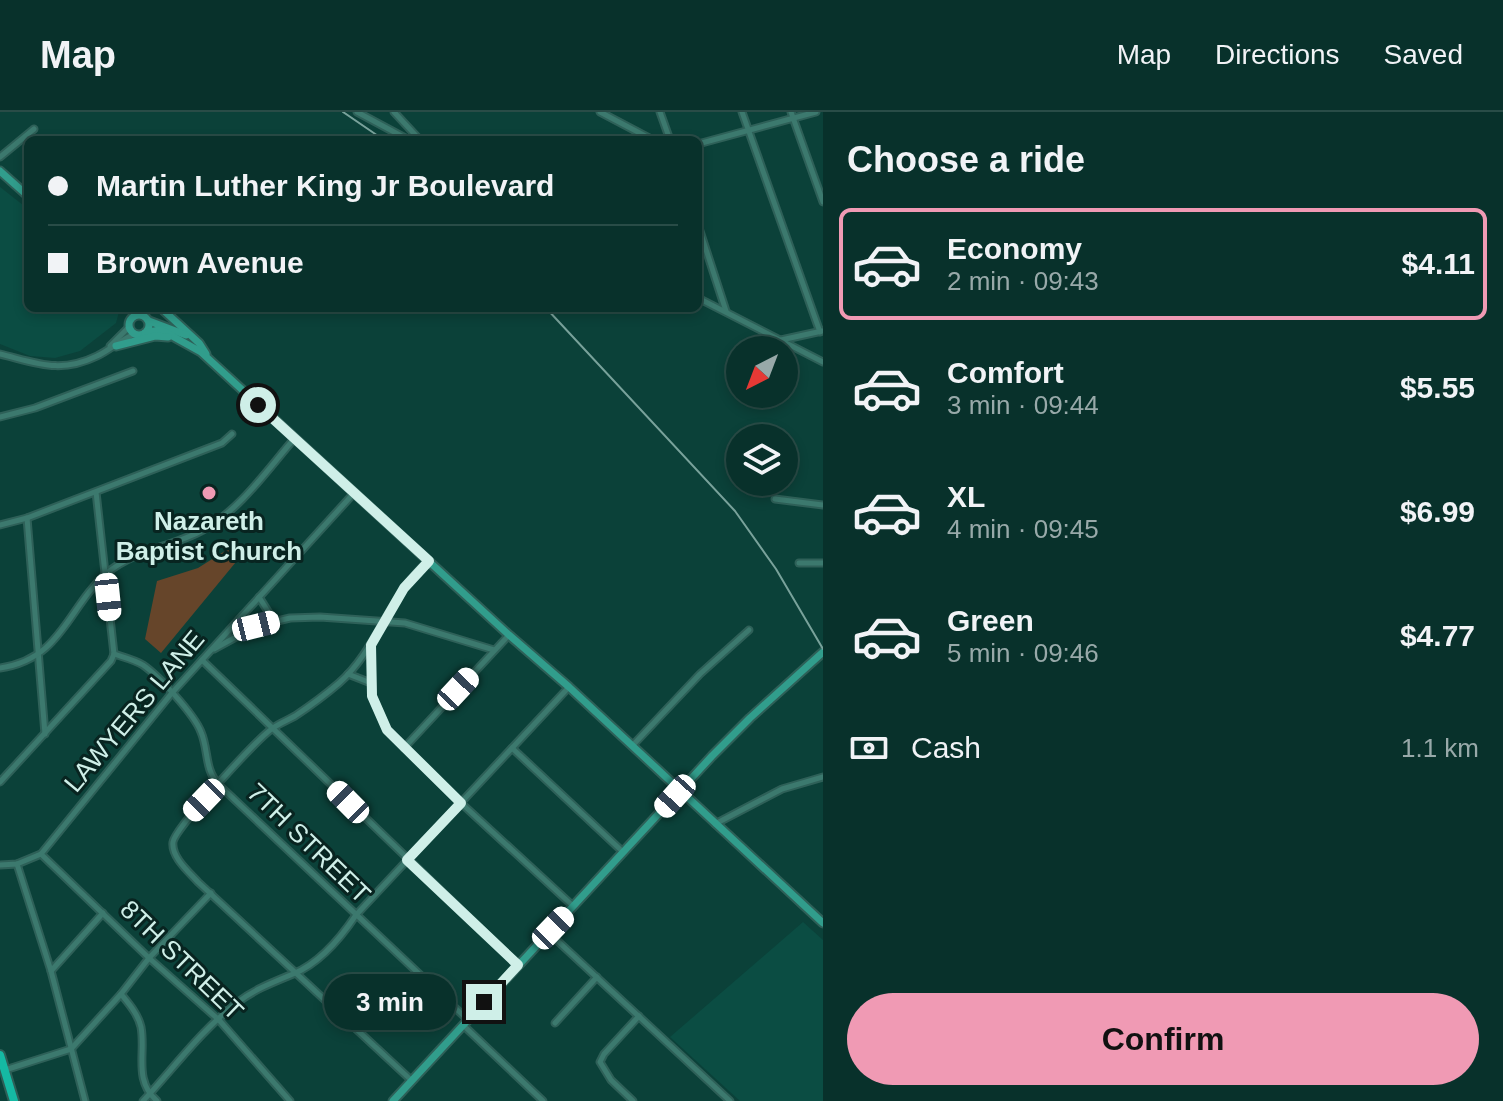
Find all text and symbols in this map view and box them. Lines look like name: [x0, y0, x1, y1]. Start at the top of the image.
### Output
text: Map: [40, 34, 116, 76]
text: Map: [1117, 39, 1171, 70]
text: Directions: [1215, 39, 1340, 70]
text: Saved: [1384, 39, 1463, 70]
text: Choose a ride: [847, 139, 1085, 180]
text: Martin Luther King Jr Boulevard: [96, 169, 554, 202]
icon: car: [851, 228, 923, 300]
text: Economy: [947, 232, 1082, 265]
text: Brown Avenue: [96, 246, 304, 279]
text: $4.11: [1402, 247, 1475, 280]
text: 2 min · 09:43: [947, 266, 1099, 296]
north arrow: [726, 336, 798, 408]
map controls: [726, 336, 798, 496]
icon: car: [851, 352, 923, 424]
text: Comfort: [947, 356, 1064, 389]
text: $5.55: [1400, 371, 1475, 404]
route start: [240, 387, 276, 423]
text: 3 min · 09:44: [947, 390, 1099, 420]
button: layers: [726, 424, 798, 496]
icon: car: [851, 476, 923, 548]
text: XL: [947, 480, 985, 513]
marker: Nazareth Baptist Church: [200, 484, 218, 502]
text: $6.99: [1400, 495, 1475, 528]
place label: Nazareth Baptist Church: [116, 506, 302, 566]
text: 4 min · 09:45: [947, 514, 1099, 544]
car: [94, 572, 122, 622]
icon: car: [851, 600, 923, 672]
text: Green: [947, 604, 1034, 637]
car: [230, 609, 282, 643]
text: $4.77: [1400, 619, 1475, 652]
street label: LAWYERS LANE: [58, 624, 210, 798]
text: 5 min · 09:46: [947, 638, 1099, 668]
car: [433, 663, 483, 715]
icon: cash: [847, 726, 891, 770]
text: Cash: [911, 731, 981, 764]
text: 1.1 km: [1401, 733, 1479, 763]
car: [650, 770, 700, 822]
car: [179, 774, 229, 826]
street label: 7TH STREET: [241, 777, 377, 909]
car: [323, 777, 373, 827]
street label: 8TH STREET: [114, 894, 250, 1026]
car: [528, 902, 578, 954]
callout: 3 min: [324, 974, 456, 1030]
route end: [466, 984, 502, 1020]
text: 3 min: [356, 987, 424, 1017]
button: Confirm: [847, 993, 1479, 1085]

